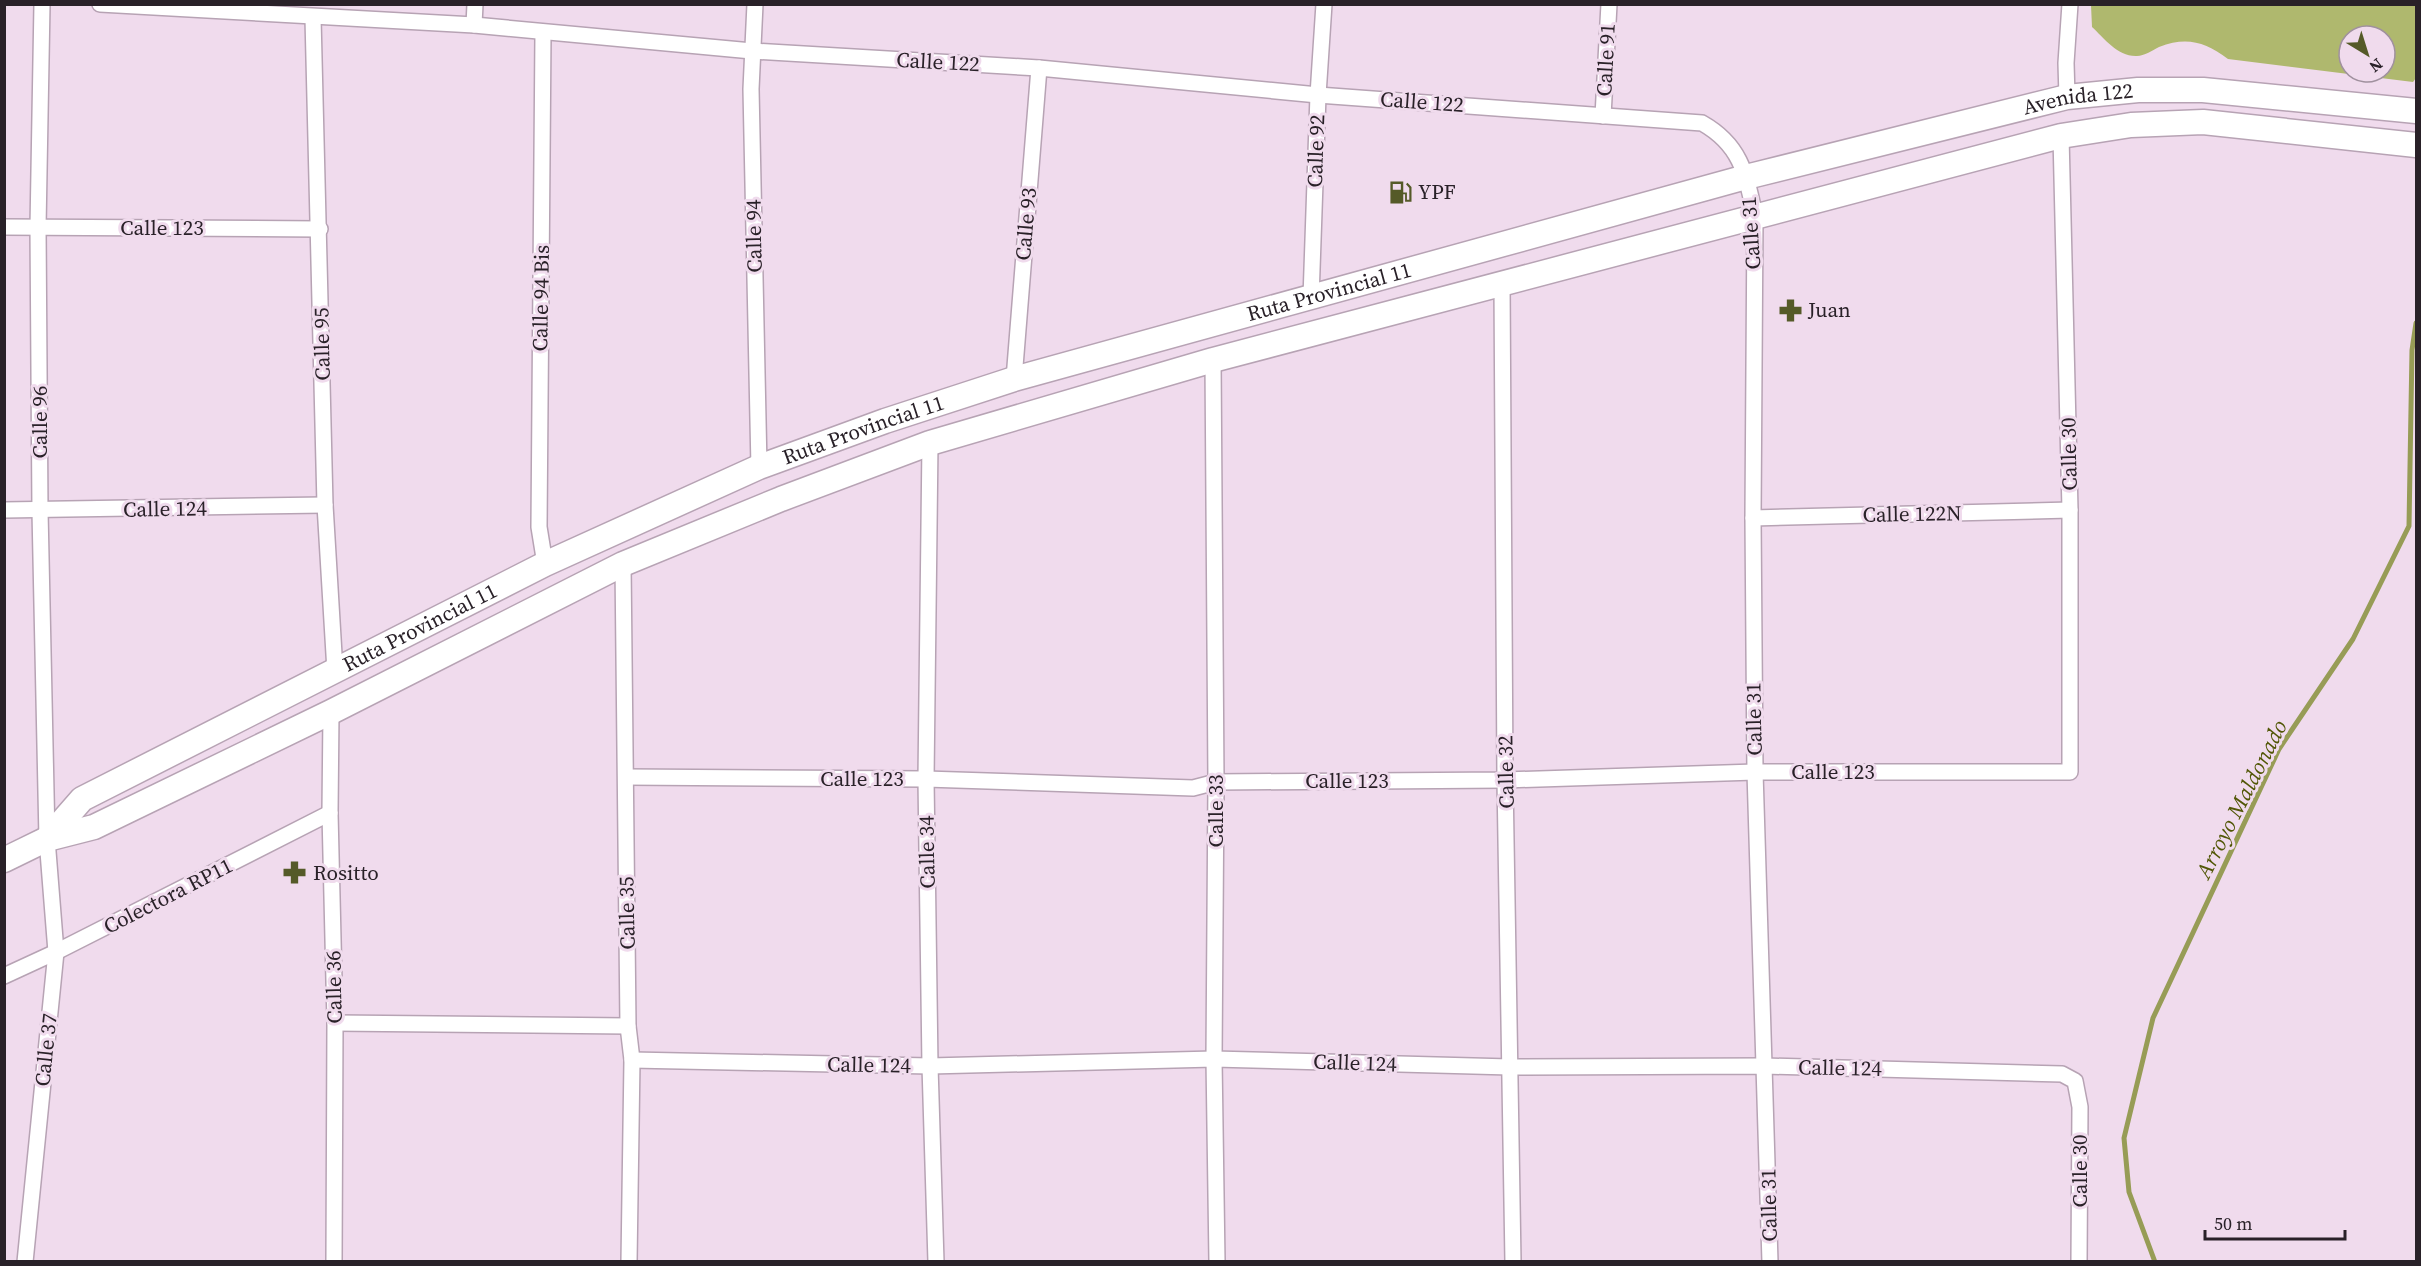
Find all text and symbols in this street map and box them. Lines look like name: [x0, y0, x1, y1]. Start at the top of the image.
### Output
street label: Calle 91: [1589, 23, 1622, 97]
north arrow: [2337, 24, 2397, 84]
street label: Calle 122: [896, 45, 981, 78]
text: N: [2365, 54, 2388, 78]
street label: Avenida 122: [2020, 76, 2134, 121]
street label: Calle 122: [1379, 84, 1465, 119]
street label: Calle 92: [1300, 114, 1331, 188]
place label: YPF: [1418, 177, 1456, 206]
fuel station icon: YPF: [1387, 179, 1413, 205]
street label: Calle 93: [1008, 186, 1043, 262]
street label: Calle 31: [1733, 196, 1768, 270]
street label: Calle 94: [738, 199, 769, 273]
street label: Calle 123: [120, 213, 204, 242]
street label: Calle 94 Bis: [525, 244, 556, 352]
street label: Ruta Provincial 11: [1243, 255, 1415, 328]
place label: Juan: [1807, 295, 1851, 324]
pharmacy icon: Juan: [1777, 297, 1803, 323]
street label: Calle 95: [306, 307, 337, 381]
street label: Calle 96: [25, 385, 54, 459]
street label: Ruta Provincial 11: [778, 388, 948, 471]
street label: Calle 30: [2053, 417, 2084, 491]
street label: Calle 124: [123, 493, 208, 524]
street label: Calle 122N: [1862, 498, 1962, 529]
street label: Ruta Provincial 11: [337, 576, 502, 678]
street label: Calle 31: [1738, 682, 1769, 756]
water label: Arroyo Maldonado: [2187, 714, 2294, 885]
street label: Calle 32: [1490, 735, 1521, 809]
street label: Calle 123: [1791, 757, 1875, 786]
street label: Calle 123: [820, 764, 904, 793]
street label: Calle 123: [1305, 766, 1389, 795]
street label: Calle 33: [1201, 774, 1230, 848]
street label: Calle 34: [911, 815, 942, 889]
street label: Colectora RP11: [98, 851, 237, 941]
place label: Rositto: [313, 858, 379, 887]
pharmacy icon: Rositto: [282, 860, 308, 886]
street label: Calle 35: [611, 876, 642, 950]
street label: Calle 36: [318, 950, 349, 1024]
street label: Calle 37: [27, 1012, 64, 1088]
street label: Calle 124: [1313, 1047, 1398, 1078]
street label: Calle 124: [827, 1049, 912, 1080]
street label: Calle 124: [1798, 1052, 1883, 1083]
street label: Calle 30: [2065, 1134, 2094, 1208]
street label: Calle 31: [1753, 1168, 1784, 1242]
scale bar: [2205, 1203, 2344, 1241]
text: 50 m: [2214, 1211, 2252, 1236]

